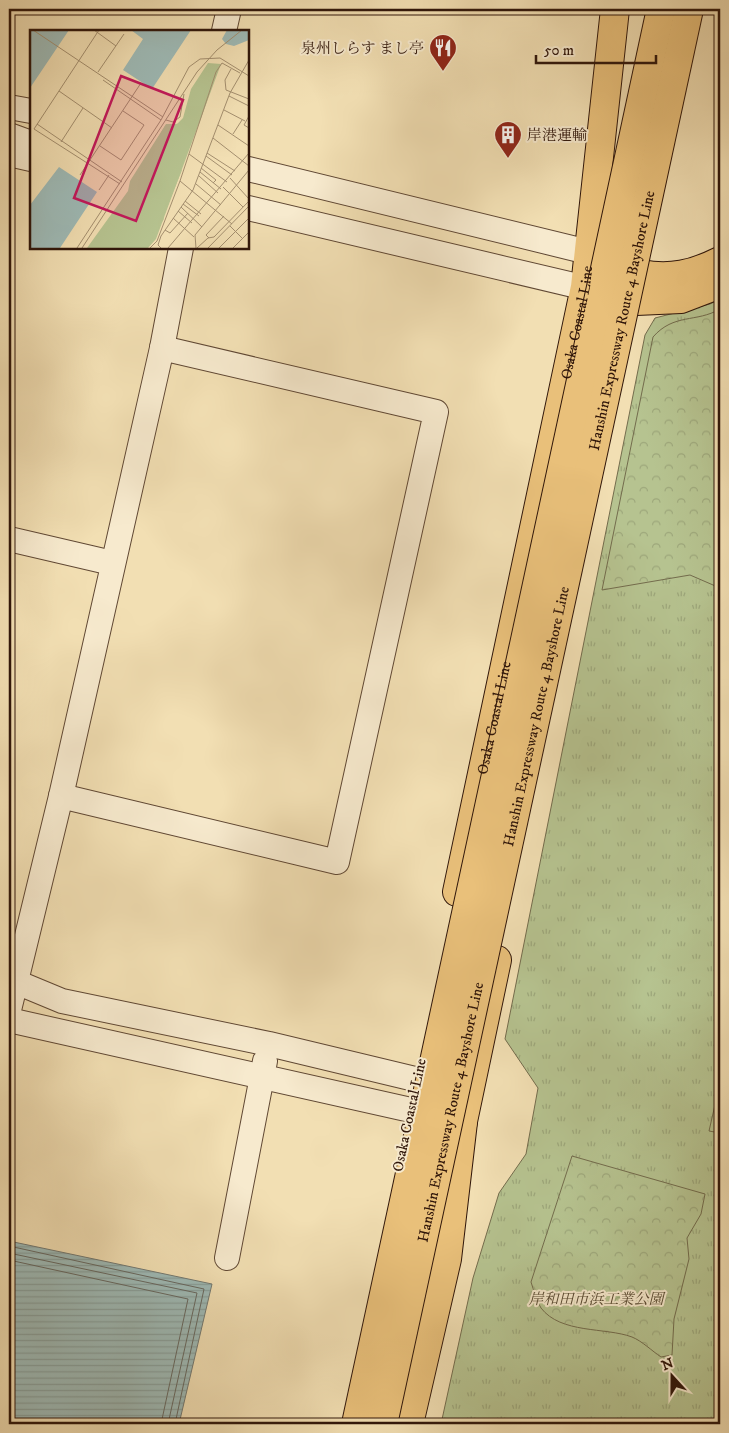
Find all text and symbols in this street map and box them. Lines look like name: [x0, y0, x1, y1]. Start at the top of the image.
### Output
inset map: [30, 30, 249, 249]
scale bar: [536, 32, 656, 64]
restaurant icon: 泉州しらす まし亭: [428, 33, 458, 72]
place label: 泉州しらす まし亭: [301, 39, 424, 58]
text: 50 m: [544, 41, 574, 60]
building icon: 岸港運輸: [493, 120, 523, 159]
place label: 岸港運輸: [527, 126, 587, 145]
street label: Hanshin Expressway Route 4 Bayshore Line: [585, 189, 659, 452]
street label: Osaka Coastal Line: [557, 265, 597, 381]
street label: Hanshin Expressway Route 4 Bayshore Line: [499, 585, 574, 848]
street label: Osaka Coastal Line: [473, 660, 516, 776]
street label: Hanshin Expressway Route 4 Bayshore Line: [414, 981, 488, 1244]
street label: Osaka Coastal Line: [388, 1057, 431, 1173]
park label: 岸和田市浜工業公園: [528, 1290, 666, 1309]
north arrow: [646, 1350, 696, 1400]
text: N: [659, 1354, 677, 1375]

